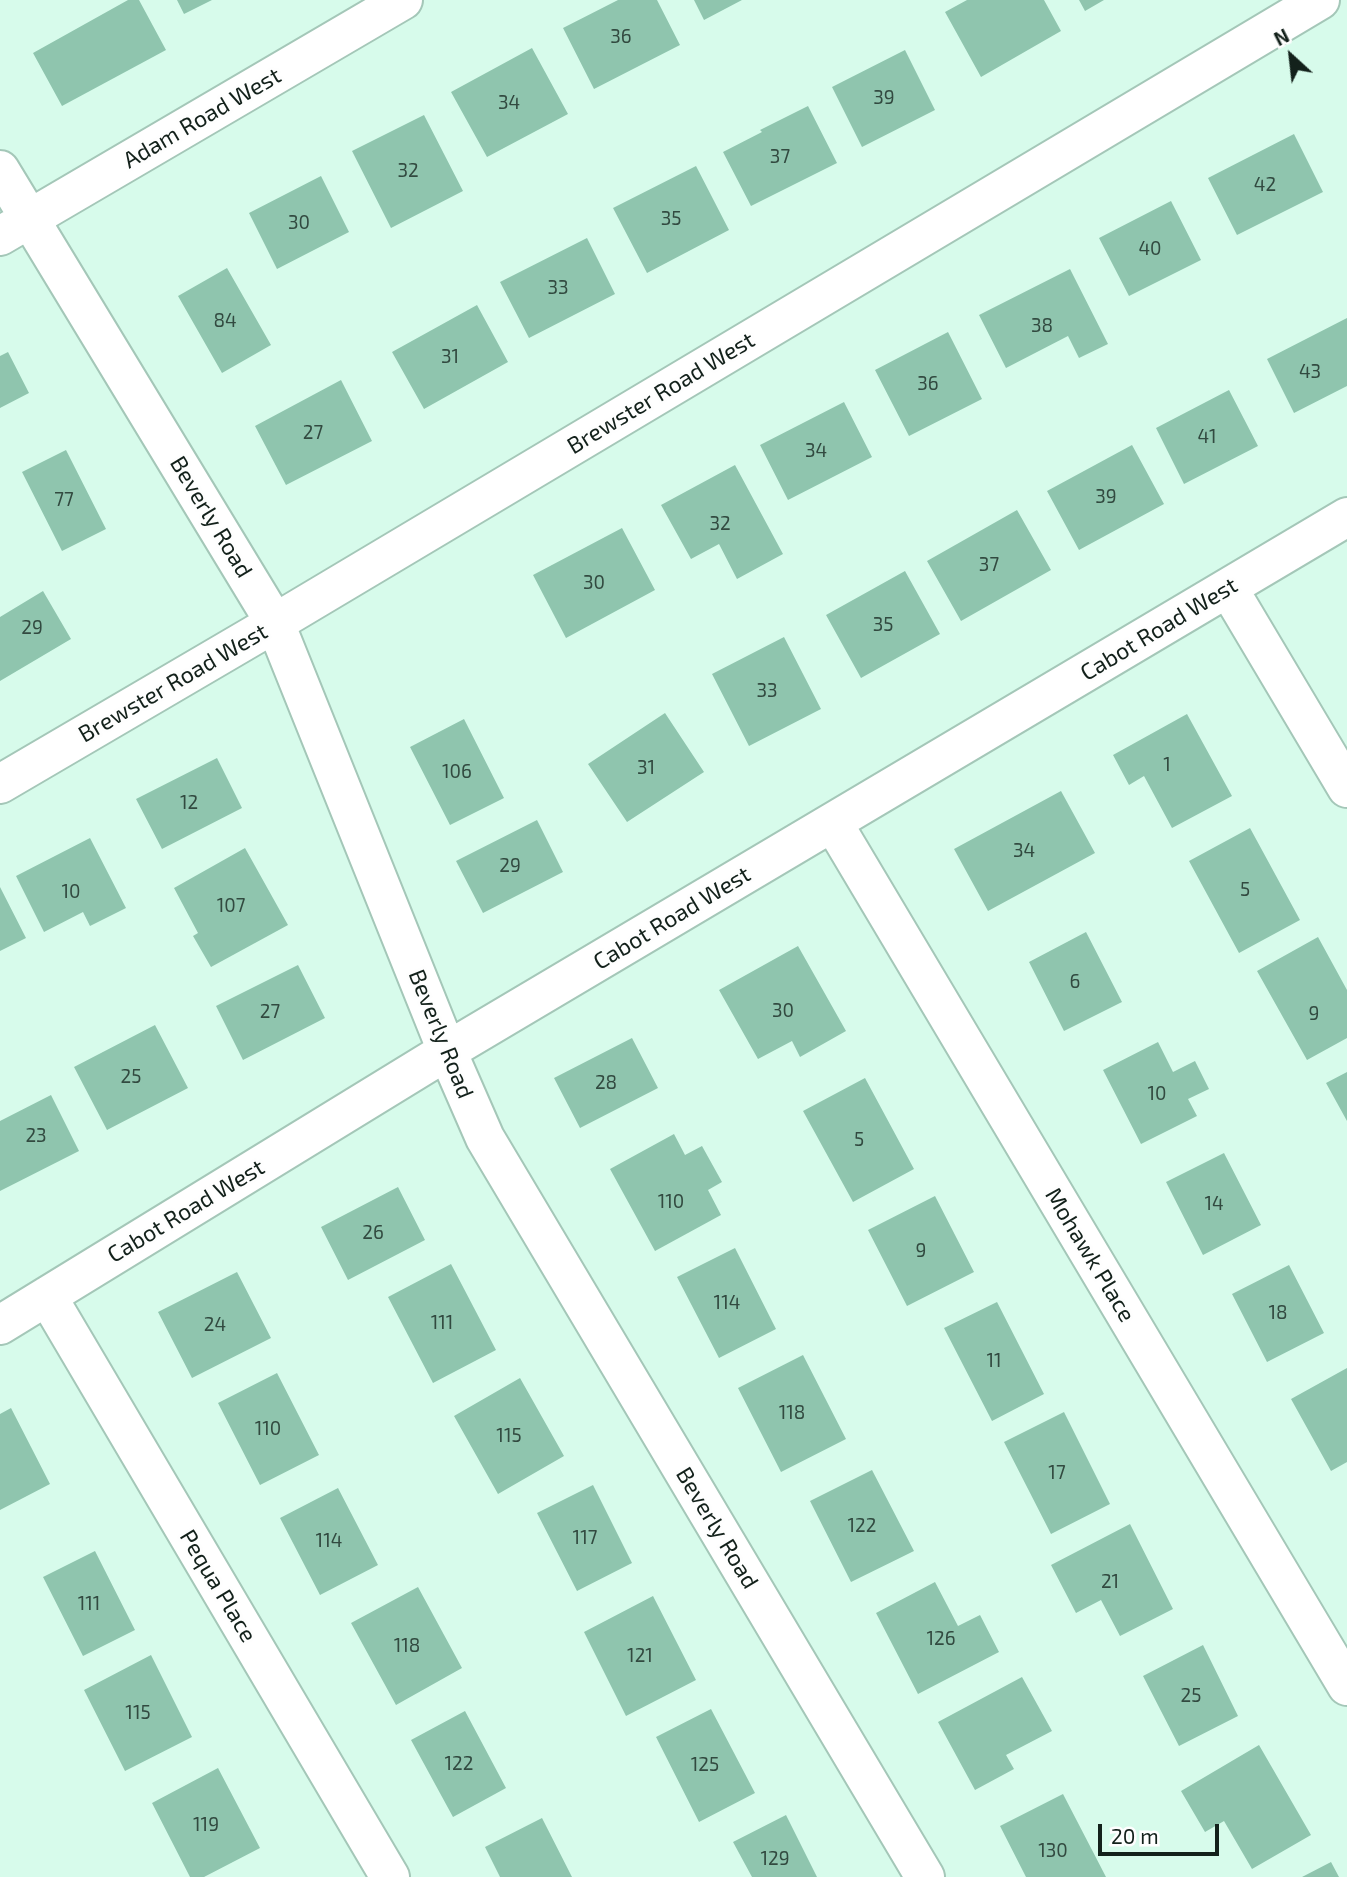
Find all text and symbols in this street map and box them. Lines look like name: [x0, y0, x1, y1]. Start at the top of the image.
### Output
north arrow: [1256, 21, 1326, 91]
text: N: [1270, 23, 1293, 50]
house number: 36: [610, 26, 632, 48]
street label: Adam Road West: [118, 62, 286, 174]
house number: 39: [873, 87, 895, 109]
house number: 34: [498, 92, 520, 114]
house number: 37: [770, 146, 790, 168]
house number: 32: [397, 160, 419, 182]
house number: 42: [1254, 174, 1276, 196]
house number: 35: [661, 208, 681, 230]
house number: 30: [288, 212, 310, 234]
house number: 40: [1138, 238, 1162, 260]
house number: 33: [547, 277, 569, 299]
house number: 84: [213, 310, 237, 332]
house number: 38: [1031, 315, 1053, 337]
street label: Brewster Road West: [562, 326, 760, 460]
house number: 31: [441, 346, 459, 368]
house number: 43: [1299, 361, 1321, 383]
house number: 36: [917, 373, 939, 395]
house number: 27: [303, 422, 323, 444]
house number: 41: [1197, 426, 1217, 448]
house number: 34: [805, 440, 827, 462]
street label: Beverly Road: [164, 451, 258, 583]
house number: 39: [1095, 486, 1117, 508]
house number: 77: [54, 489, 74, 511]
house number: 32: [709, 513, 731, 535]
house number: 37: [979, 554, 999, 576]
street label: Cabot Road West: [1076, 571, 1242, 687]
house number: 30: [583, 572, 605, 594]
house number: 35: [873, 614, 893, 636]
house number: 29: [21, 617, 43, 639]
street label: Brewster Road West: [73, 618, 273, 748]
house number: 33: [756, 680, 778, 702]
house number: 1: [1163, 754, 1171, 776]
house number: 31: [637, 757, 655, 779]
house number: 106: [442, 761, 472, 783]
house number: 12: [180, 792, 198, 814]
house number: 34: [1013, 840, 1035, 862]
house number: 29: [499, 855, 521, 877]
street label: Cabot Road West: [589, 860, 755, 976]
house number: 5: [1240, 879, 1250, 901]
house number: 10: [61, 881, 81, 903]
house number: 107: [217, 895, 245, 917]
street label: Beverly Road: [403, 965, 479, 1103]
house number: 6: [1070, 971, 1080, 993]
house number: 30: [772, 1000, 794, 1022]
house number: 27: [260, 1001, 280, 1023]
house number: 9: [1309, 1003, 1319, 1025]
house number: 25: [121, 1066, 141, 1088]
house number: 28: [595, 1072, 617, 1094]
house number: 10: [1147, 1083, 1167, 1105]
house number: 23: [25, 1125, 47, 1147]
house number: 5: [854, 1129, 864, 1151]
street label: Cabot Road West: [103, 1153, 269, 1269]
street label: Mohawk Place: [1039, 1183, 1141, 1327]
house number: 110: [658, 1191, 684, 1213]
house number: 14: [1204, 1193, 1224, 1215]
house number: 26: [362, 1222, 384, 1244]
house number: 9: [916, 1240, 926, 1262]
house number: 114: [714, 1292, 740, 1314]
house number: 18: [1268, 1302, 1288, 1324]
house number: 111: [431, 1312, 453, 1334]
house number: 24: [204, 1314, 226, 1336]
house number: 11: [986, 1350, 1002, 1372]
house number: 118: [779, 1402, 805, 1424]
house number: 110: [255, 1418, 281, 1440]
house number: 115: [496, 1425, 522, 1447]
street label: Beverly Road: [670, 1462, 764, 1594]
house number: 17: [1048, 1462, 1066, 1484]
house number: 122: [848, 1515, 876, 1537]
street label: Pequa Place: [174, 1525, 262, 1647]
house number: 117: [573, 1527, 597, 1549]
house number: 114: [316, 1530, 342, 1552]
house number: 21: [1101, 1571, 1119, 1593]
house number: 111: [78, 1593, 100, 1615]
house number: 126: [926, 1628, 956, 1650]
house number: 118: [394, 1635, 420, 1657]
house number: 121: [627, 1645, 653, 1667]
house number: 25: [1181, 1685, 1201, 1707]
house number: 115: [125, 1702, 151, 1724]
house number: 122: [445, 1753, 473, 1775]
house number: 125: [691, 1754, 719, 1776]
scale bar: [1102, 1811, 1223, 1855]
house number: 119: [193, 1814, 219, 1836]
text: 20 m: [1111, 1823, 1159, 1848]
house number: 130: [1038, 1840, 1068, 1862]
house number: 129: [760, 1848, 790, 1870]

